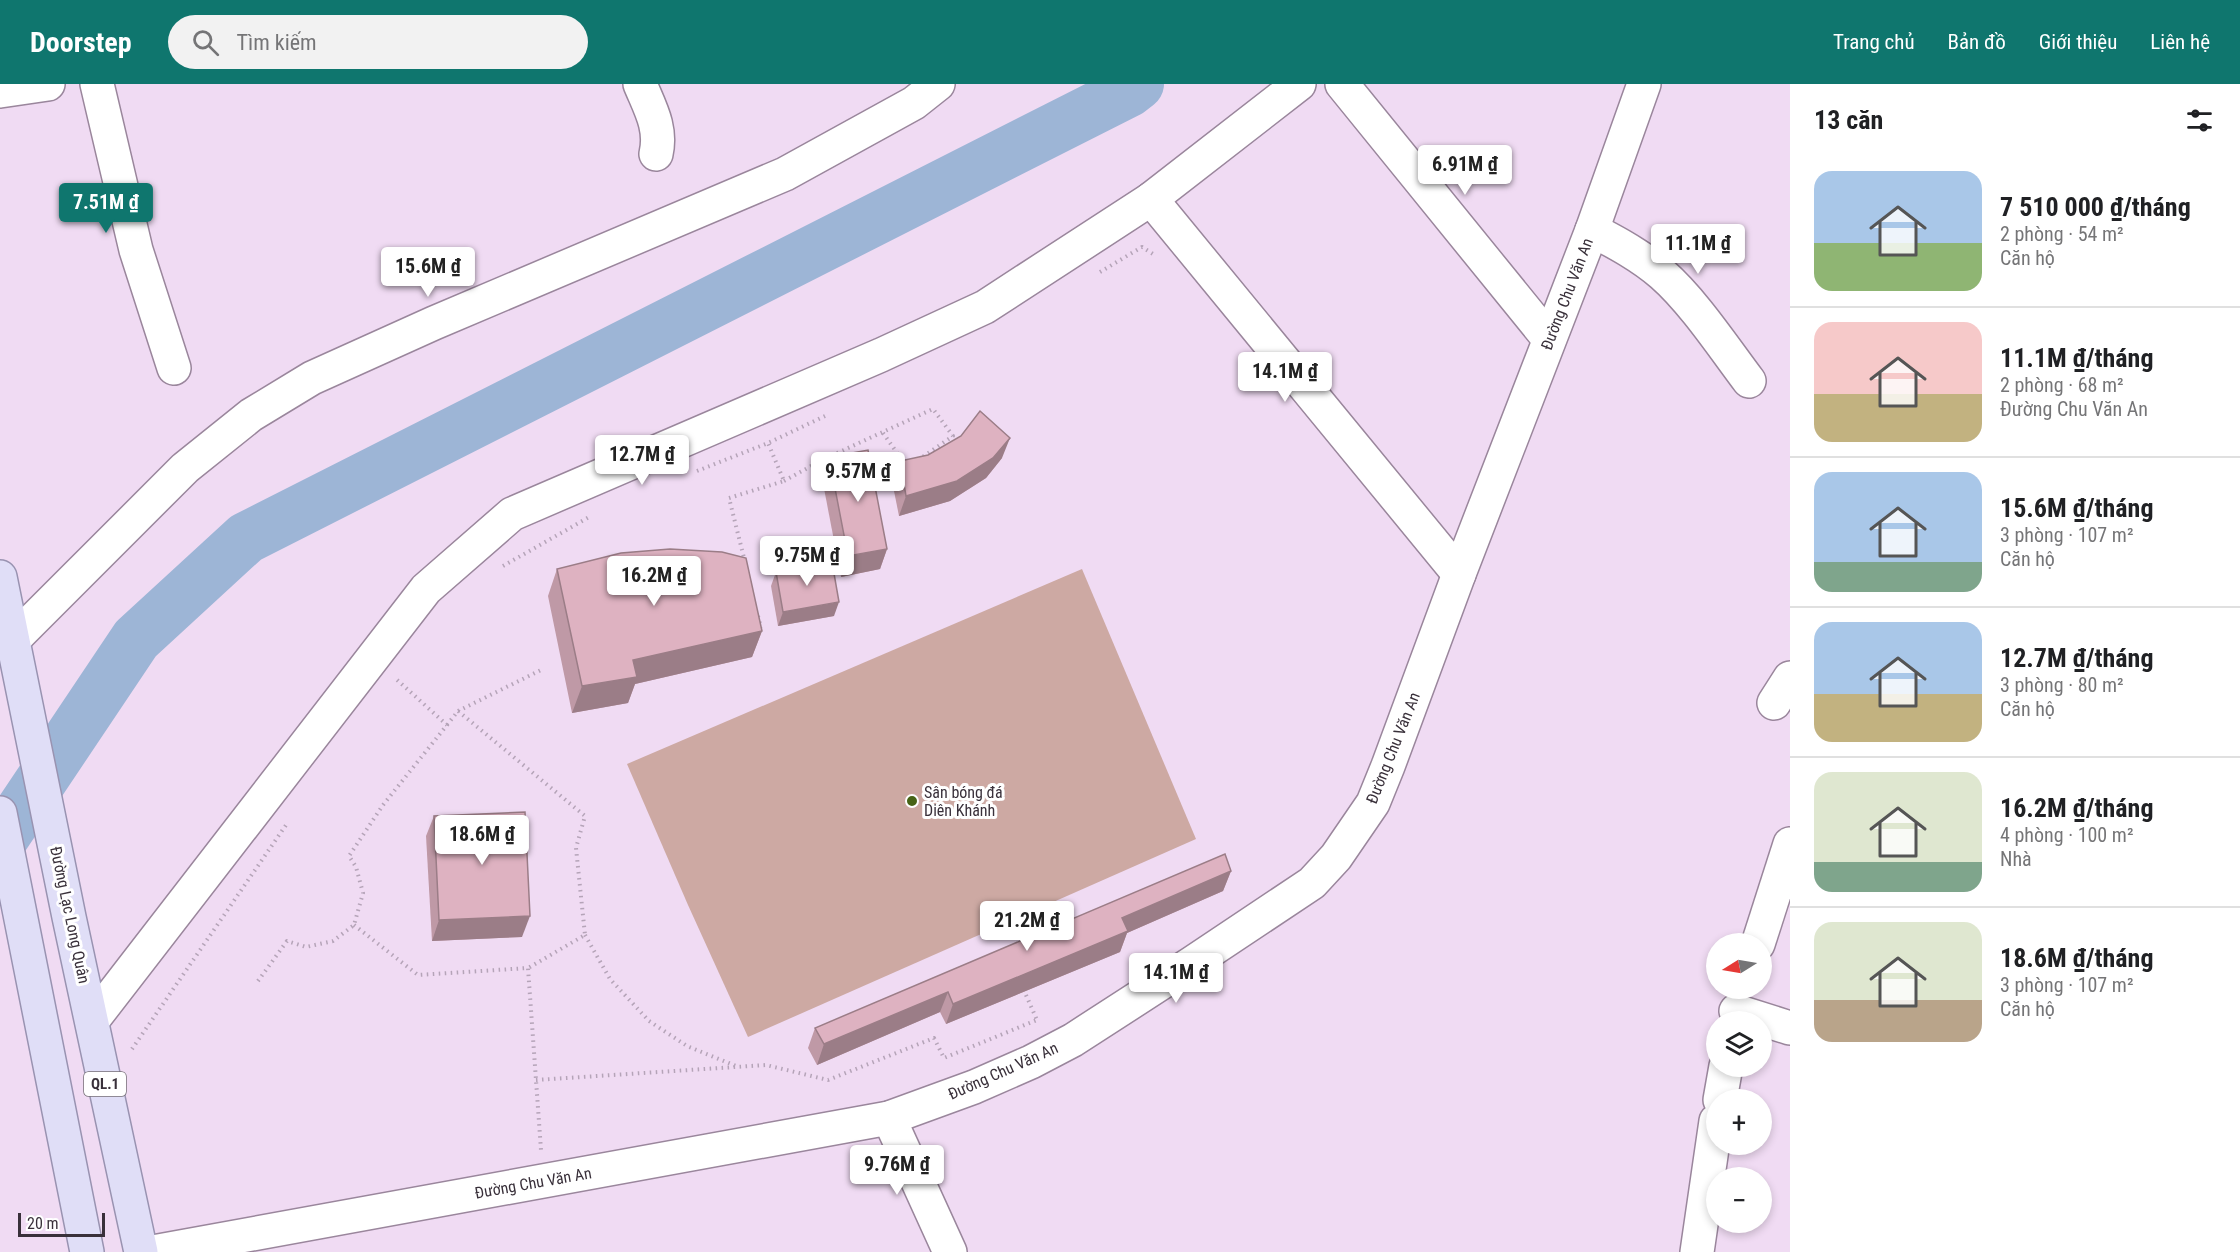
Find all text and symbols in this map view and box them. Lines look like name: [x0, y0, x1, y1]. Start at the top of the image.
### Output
search box: [168, 15, 588, 69]
text: Doorstep: [30, 26, 132, 59]
icon: search: [189, 26, 222, 59]
text: Tìm kiếm: [237, 30, 317, 55]
text: Trang chủ: [1833, 30, 1915, 54]
text: Bản đồ: [1948, 30, 2006, 54]
text: Giới thiệu: [2039, 30, 2117, 54]
text: Liên hệ: [2150, 30, 2210, 54]
icon: filters: [2183, 104, 2216, 137]
text: 13 căn: [1814, 105, 1883, 135]
pin: 6.91M ₫: [1410, 145, 1520, 196]
text: 6.91M ₫: [1432, 152, 1498, 176]
pin: 7.51M ₫: [51, 183, 161, 234]
text: 7.51M ₫: [73, 190, 139, 214]
text: 7 510 000 ₫/tháng: [2000, 192, 2191, 222]
icon: home: [1862, 195, 1934, 267]
text: 2 phòng · 54 m²: [2000, 222, 2124, 246]
pin: 11.1M ₫: [1643, 224, 1753, 275]
text: 11.1M ₫: [1665, 231, 1731, 255]
street label: Đường Chu Văn An: [1537, 235, 1597, 353]
text: Căn hộ: [2000, 246, 2055, 270]
pin: 15.6M ₫: [373, 247, 483, 298]
text: 15.6M ₫: [395, 254, 461, 278]
text: 11.1M ₫/tháng: [2000, 343, 2154, 373]
icon: home: [1862, 346, 1934, 418]
pin: 14.1M ₫: [1230, 352, 1340, 403]
text: 14.1M ₫: [1252, 359, 1318, 383]
text: 2 phòng · 68 m²: [2000, 373, 2124, 397]
text: Đường Chu Văn An: [2000, 397, 2148, 421]
pin: 12.7M ₫: [587, 435, 697, 486]
text: 12.7M ₫: [609, 442, 675, 466]
pin: 9.57M ₫: [803, 452, 913, 503]
text: 9.57M ₫: [825, 459, 891, 483]
text: 15.6M ₫/tháng: [2000, 493, 2154, 523]
icon: home: [1862, 496, 1934, 568]
text: 3 phòng · 107 m²: [2000, 523, 2134, 547]
pin: 9.75M ₫: [752, 536, 862, 587]
text: 9.75M ₫: [774, 543, 840, 567]
text: Căn hộ: [2000, 547, 2055, 571]
pin: 16.2M ₫: [599, 556, 709, 607]
text: 16.2M ₫: [621, 563, 687, 587]
text: 12.7M ₫/tháng: [2000, 643, 2154, 673]
icon: home: [1862, 646, 1934, 718]
text: 3 phòng · 80 m²: [2000, 673, 2124, 697]
street label: Đường Chu Văn An: [1362, 690, 1424, 806]
text: Căn hộ: [2000, 697, 2055, 721]
place label: Sân bóng đá Diên Khánh: [924, 783, 1003, 820]
text: 16.2M ₫/tháng: [2000, 793, 2154, 823]
marker: Sân bóng đá Diên Khánh: [905, 794, 919, 808]
icon: home: [1862, 796, 1934, 868]
pin: 18.6M ₫: [427, 815, 537, 866]
text: 18.6M ₫: [449, 822, 515, 846]
text: 4 phòng · 100 m²: [2000, 823, 2134, 847]
street label: Đường Lạc Long Quân: [46, 845, 94, 985]
text: Nhà: [2000, 847, 2032, 871]
pin: 21.2M ₫: [972, 901, 1082, 952]
text: 21.2M ₫: [994, 908, 1060, 932]
north arrow: [1706, 933, 1772, 999]
map controls: [1706, 933, 1772, 1233]
text: 18.6M ₫/tháng: [2000, 943, 2154, 973]
icon: home: [1862, 946, 1934, 1018]
pin: 14.1M ₫: [1121, 953, 1231, 1004]
text: 14.1M ₫: [1143, 960, 1209, 984]
text: 3 phòng · 107 m²: [2000, 973, 2134, 997]
text: Căn hộ: [2000, 997, 2055, 1021]
button: layers: [1706, 1011, 1772, 1077]
street label: Đường Chu Văn An: [945, 1038, 1061, 1104]
road number: QL.1: [84, 1072, 126, 1096]
button: +: [1706, 1089, 1772, 1155]
pin: 9.76M ₫: [842, 1145, 952, 1196]
text: 9.76M ₫: [864, 1152, 930, 1176]
street label: Đường Chu Văn An: [473, 1163, 593, 1203]
button: −: [1706, 1167, 1772, 1233]
scale bar: [18, 1210, 105, 1238]
text: 20 m: [27, 1214, 59, 1233]

